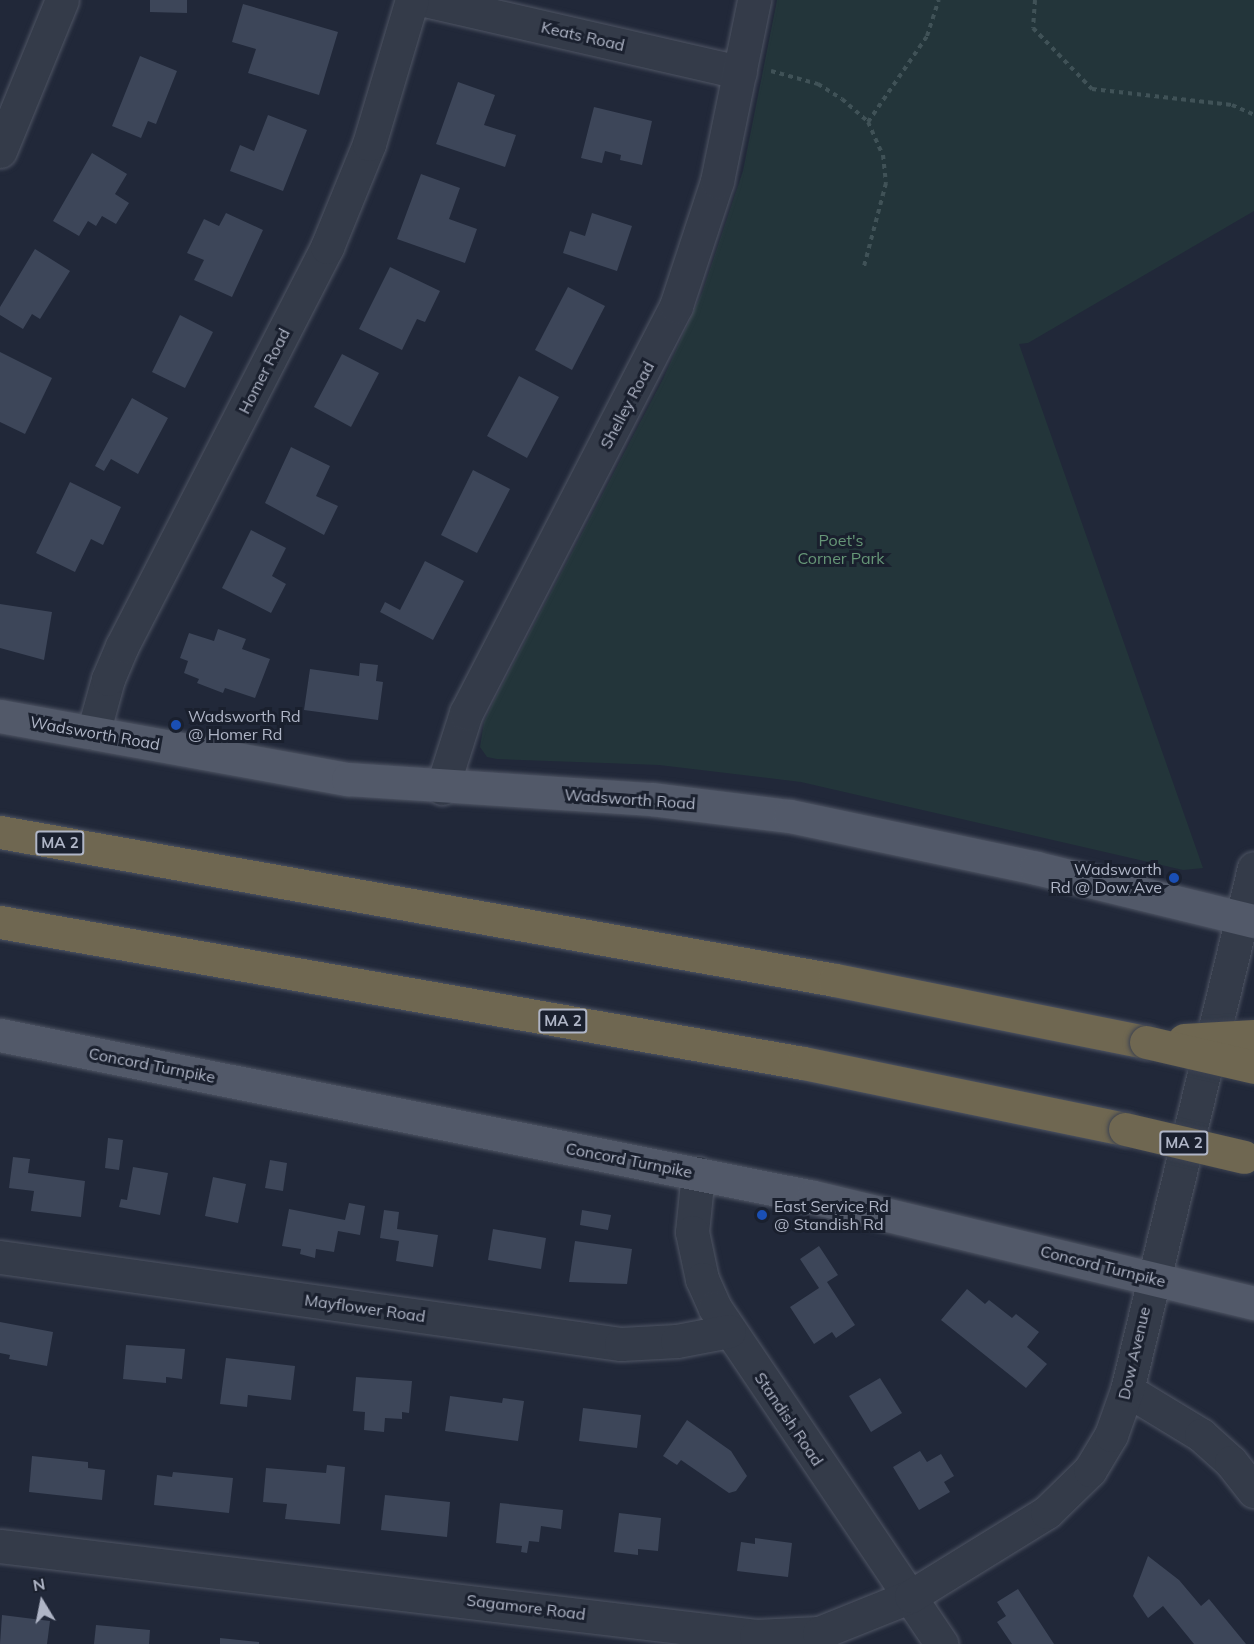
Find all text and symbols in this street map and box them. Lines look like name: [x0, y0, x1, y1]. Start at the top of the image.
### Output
street label: Keats Road: [539, 17, 627, 55]
street label: Homer Road: [234, 325, 294, 417]
street label: Shelley Road: [596, 358, 658, 452]
park label: Poet's Corner Park: [797, 530, 885, 568]
place label: Wadsworth Rd @ Homer Rd: [188, 706, 301, 744]
street label: Wadsworth Road: [29, 712, 161, 754]
marker: Wadsworth Rd @ Homer Rd: [169, 718, 183, 732]
street label: Wadsworth Road: [564, 785, 696, 813]
road number: MA 2: [34, 831, 86, 855]
place label: Wadsworth Rd @ Dow Ave: [1050, 859, 1162, 897]
marker: Wadsworth Rd @ Dow Ave: [1167, 871, 1181, 885]
road number: MA 2: [538, 1009, 588, 1033]
street label: Concord Turnpike: [87, 1043, 217, 1087]
road number: MA 2: [1158, 1131, 1210, 1155]
street label: Concord Turnpike: [564, 1138, 694, 1182]
place label: East Service Rd @ Standish Rd: [774, 1196, 889, 1234]
marker: East Service Rd @ Standish Rd: [755, 1208, 769, 1222]
street label: Concord Turnpike: [1038, 1241, 1168, 1291]
street label: Mayflower Road: [303, 1290, 427, 1326]
street label: Dow Avenue: [1114, 1305, 1154, 1401]
street label: Standish Road: [751, 1369, 827, 1469]
north arrow: [12, 1572, 72, 1632]
text: N: [31, 1573, 47, 1595]
street label: Sagamore Road: [465, 1590, 587, 1624]

